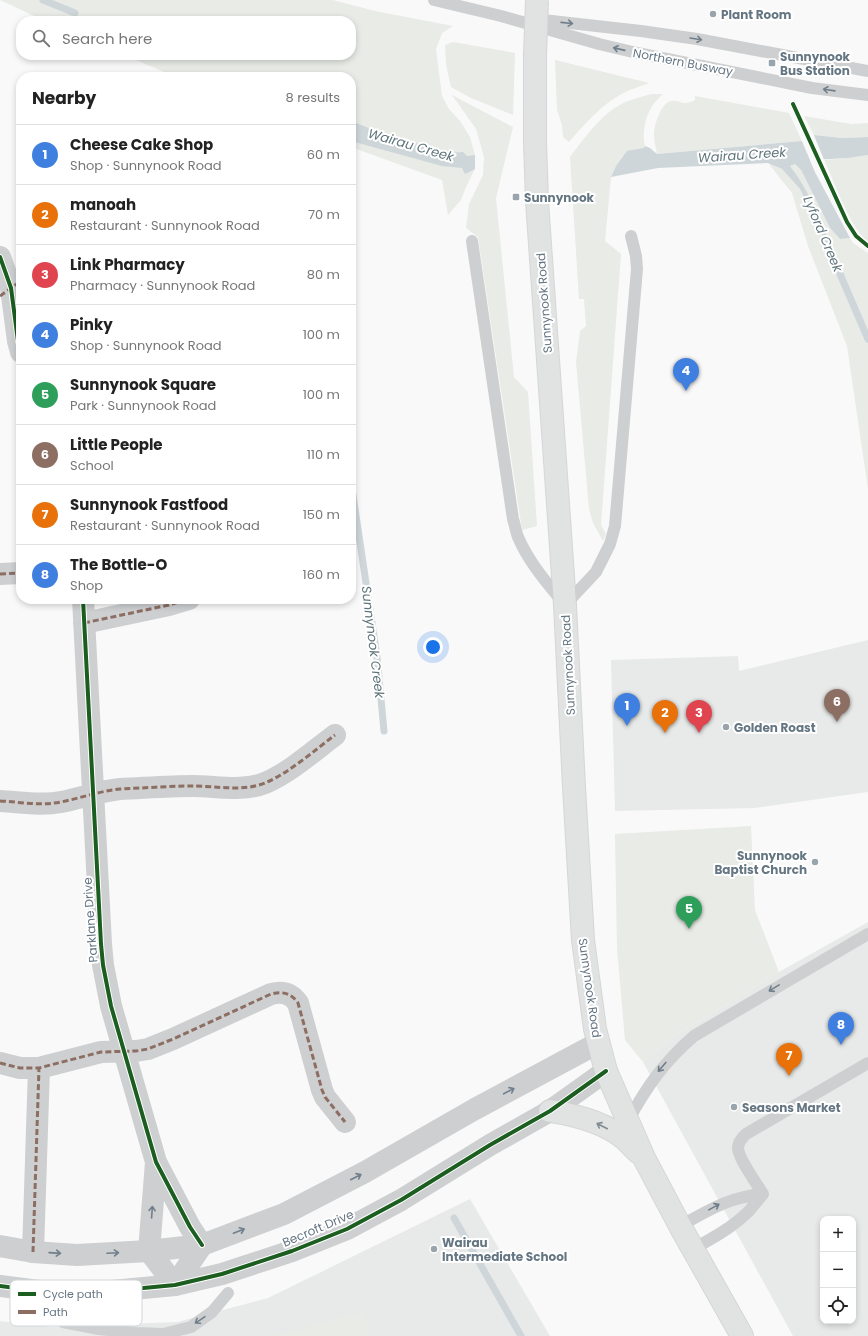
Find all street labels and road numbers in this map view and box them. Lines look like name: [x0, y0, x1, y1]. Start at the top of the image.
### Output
street label: Northern Busway: [632, 44, 735, 80]
street label: Sunnynook Road: [532, 252, 556, 354]
street label: Sunnynook Road: [557, 614, 579, 716]
street label: Parklane Drive: [79, 877, 101, 963]
street label: Sunnynook Road: [575, 937, 605, 1039]
street label: Becroft Drive: [280, 1205, 356, 1251]

